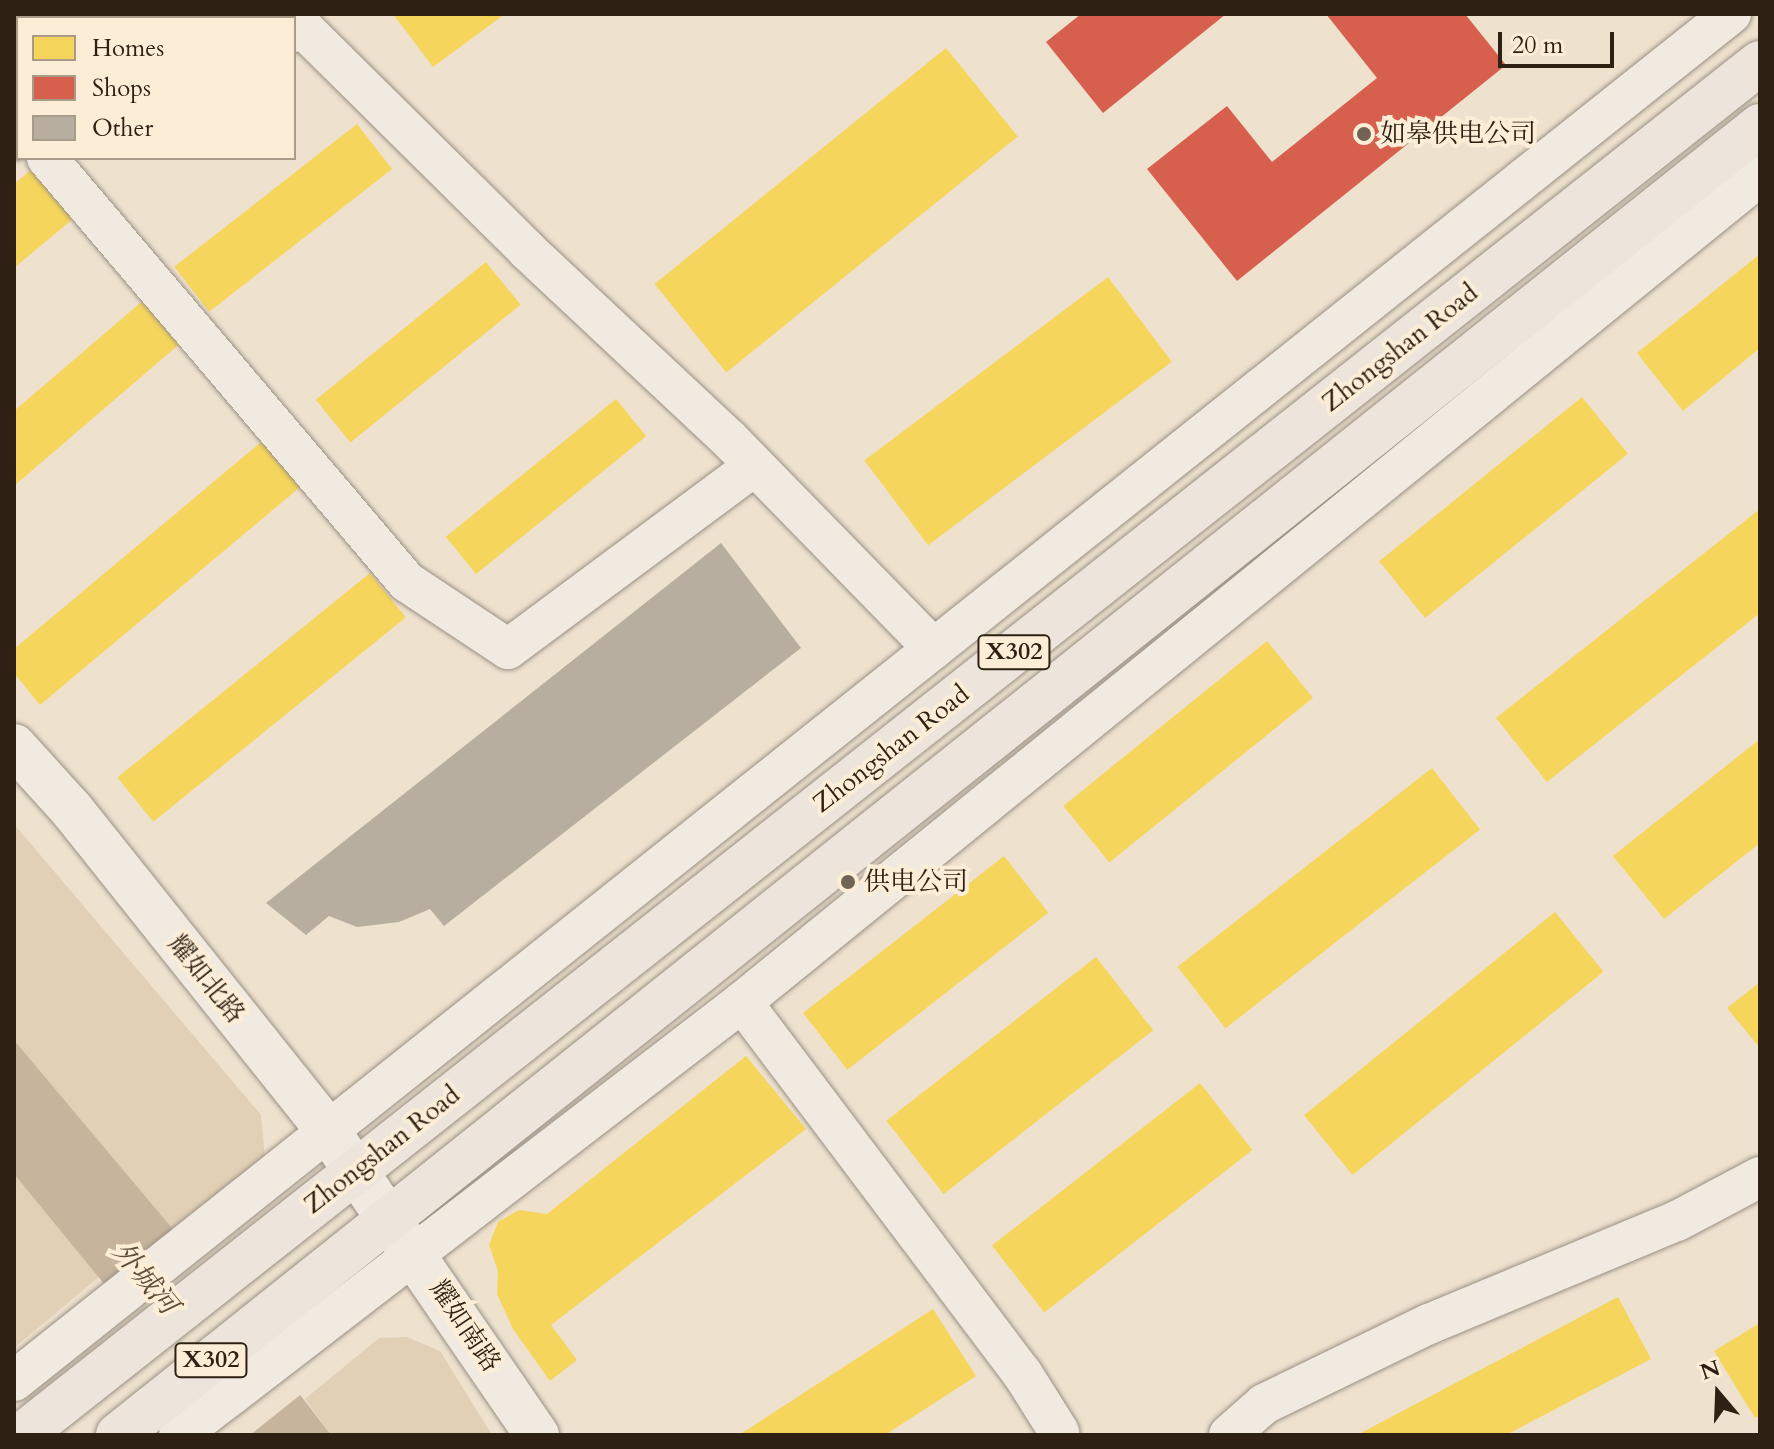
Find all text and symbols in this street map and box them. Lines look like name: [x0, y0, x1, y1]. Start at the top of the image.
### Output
legend: [16, 16, 296, 160]
scale bar: [1502, 16, 1618, 66]
text: 20 m: [1512, 29, 1563, 62]
text: Homes: [92, 32, 164, 65]
text: Shops: [92, 72, 151, 105]
text: Other: [92, 112, 153, 145]
place label: 如皋供电公司: [1380, 118, 1536, 150]
marker: 如皋供电公司: [1355, 125, 1373, 143]
street label: Zhongshan Road: [1316, 277, 1484, 419]
road number: X302: [976, 632, 1052, 672]
street label: Zhongshan Road: [807, 678, 975, 820]
place label: 供电公司: [864, 866, 968, 898]
marker: 供电公司: [839, 873, 857, 891]
street label: 耀如北路: [161, 929, 251, 1029]
street label: Zhongshan Road: [298, 1079, 466, 1221]
water label: 外城河: [105, 1235, 185, 1321]
street label: 耀如南路: [423, 1274, 507, 1378]
road number: X302: [173, 1340, 249, 1380]
north arrow: [1678, 1353, 1758, 1433]
text: N: [1696, 1353, 1724, 1388]

